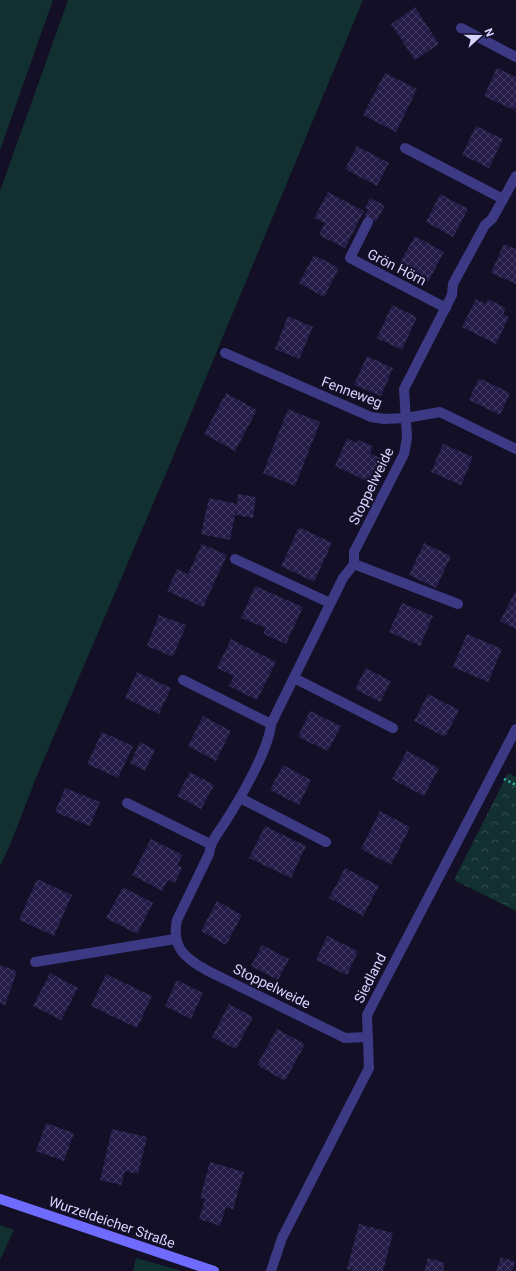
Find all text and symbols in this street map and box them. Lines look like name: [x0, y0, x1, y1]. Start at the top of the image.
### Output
north arrow: [460, 16, 500, 56]
text: N: [481, 27, 496, 39]
street label: Grön Hörn: [365, 245, 429, 289]
street label: Fenneweg: [319, 373, 385, 411]
street label: Stoppelweide: [345, 445, 397, 527]
street label: Siedland: [351, 950, 389, 1006]
street label: Stoppelweide: [231, 960, 313, 1012]
street label: Wurzeldeicher Straße: [47, 1193, 177, 1251]

